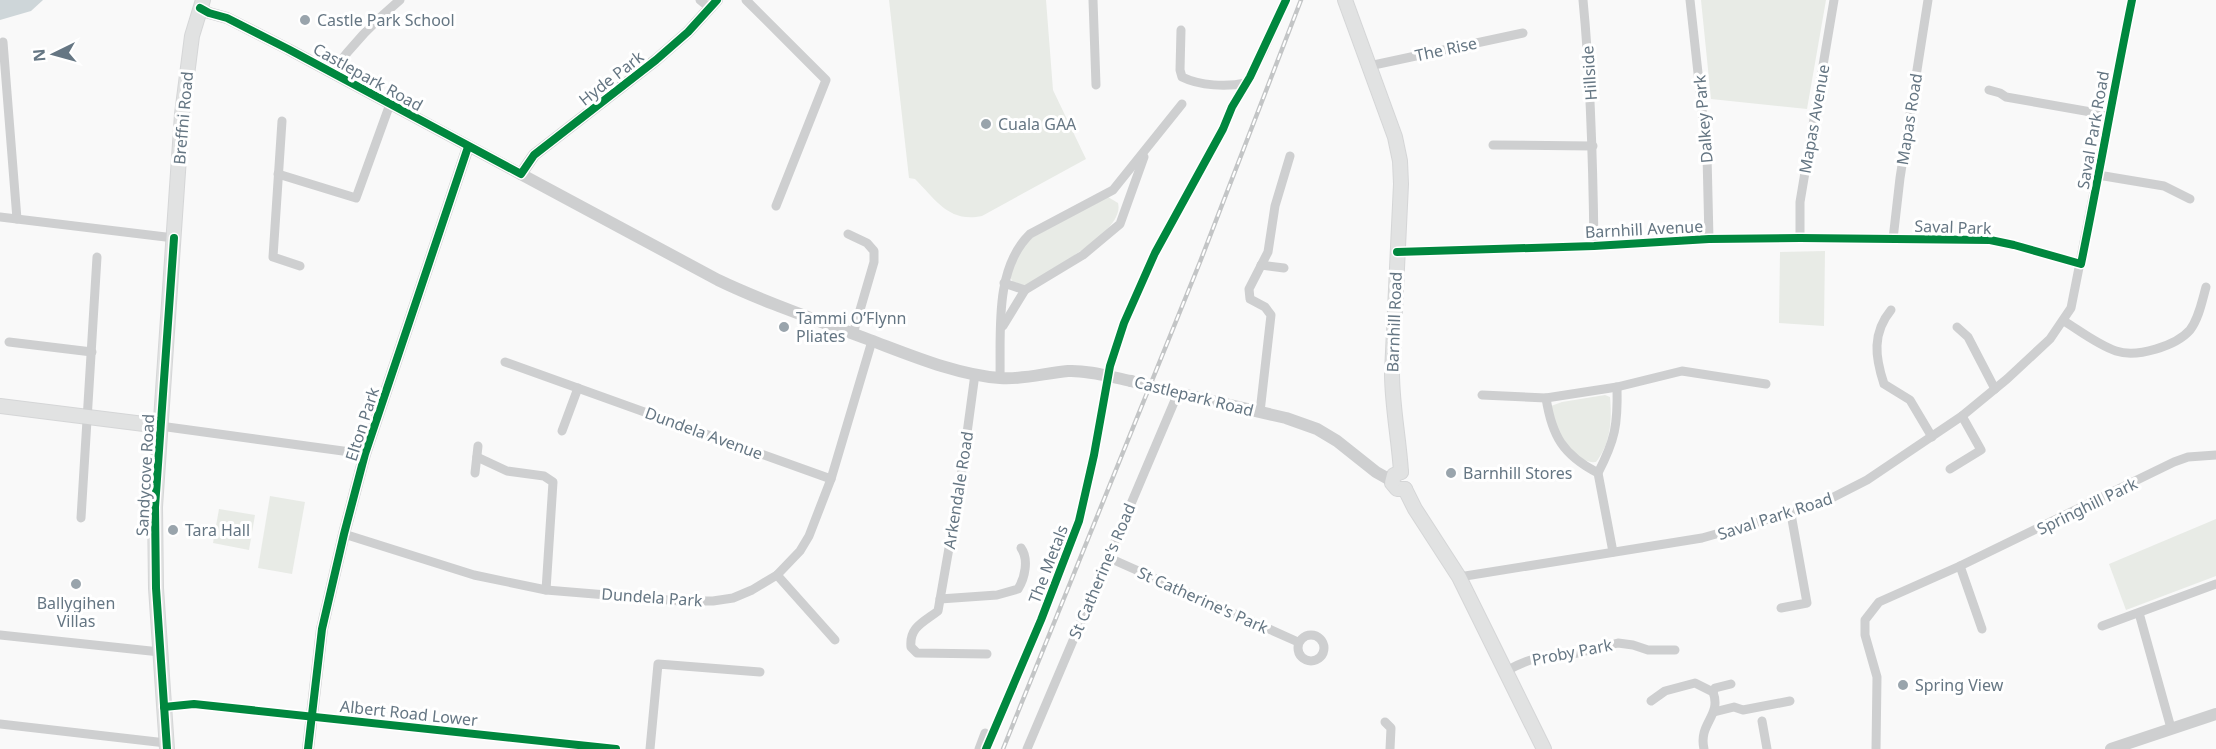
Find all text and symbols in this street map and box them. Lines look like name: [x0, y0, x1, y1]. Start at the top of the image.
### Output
place label: Castle Park School: [317, 9, 455, 31]
marker: Castle Park School: [298, 13, 312, 27]
north arrow: [24, 24, 84, 84]
street label: The Rise: [1413, 32, 1479, 66]
street label: Castlepark Road: [309, 38, 427, 116]
street label: Hyde Park: [574, 45, 648, 110]
street label: Hillside: [1576, 45, 1602, 101]
text: N: [28, 48, 51, 63]
street label: Mapas Avenue: [1794, 63, 1834, 175]
street label: Saval Park Road: [2072, 69, 2114, 191]
street label: Breffni Road: [168, 71, 198, 165]
street label: Mapas Road: [1891, 72, 1927, 166]
street label: Dalkey Park: [1688, 74, 1718, 164]
place label: Cuala GAA: [998, 113, 1077, 135]
marker: Cuala GAA: [979, 117, 993, 131]
street label: Barnhill Avenue: [1584, 215, 1704, 243]
street label: Saval Park: [1914, 215, 1992, 239]
street label: Barnhill Road: [1381, 271, 1407, 373]
place label: Tammi O’Flynn Pliates: [796, 307, 906, 347]
marker: Tammi O’Flynn Pliates: [777, 320, 791, 334]
street label: Castlepark Road: [1132, 371, 1256, 421]
street label: Elton Park: [340, 384, 384, 464]
street label: Dundela Avenue: [642, 401, 766, 465]
street label: Sandycove Road: [131, 413, 159, 537]
street label: Arkendale Road: [938, 430, 978, 550]
place label: Barnhill Stores: [1463, 462, 1573, 484]
marker: Barnhill Stores: [1444, 466, 1458, 480]
street label: Springhill Park: [2033, 472, 2141, 540]
street label: Saval Park Road: [1715, 487, 1835, 545]
street label: St Catherine's Road: [1063, 500, 1141, 642]
place label: Tara Hall: [185, 519, 250, 541]
street label: The Metals: [1023, 522, 1073, 606]
marker: Tara Hall: [166, 523, 180, 537]
street label: St Catherine's Park: [1134, 561, 1272, 639]
marker: Ballygihen Villas: [69, 577, 83, 591]
street label: Dundela Park: [601, 582, 704, 612]
place label: Ballygihen Villas: [37, 592, 115, 632]
street label: Proby Park: [1530, 633, 1614, 671]
place label: Spring View: [1915, 674, 2004, 696]
marker: Spring View: [1896, 678, 1910, 692]
street label: Albert Road Lower: [339, 695, 479, 731]

